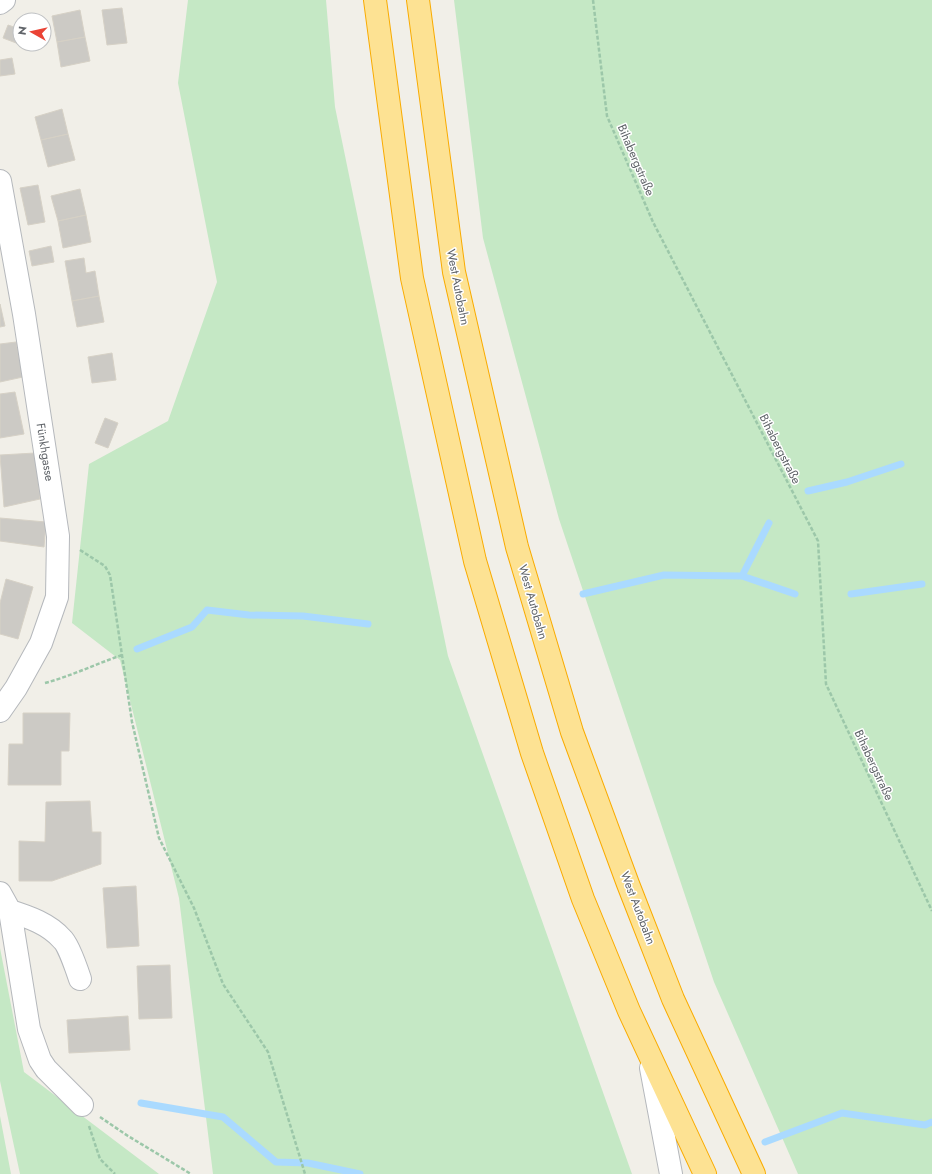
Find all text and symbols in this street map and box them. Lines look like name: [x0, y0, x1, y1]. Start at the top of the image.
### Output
north arrow: [12, 12, 52, 52]
text: N: [14, 25, 31, 36]
street label: Bihabergstraße: [613, 121, 659, 199]
street label: West Autobahn: [442, 247, 474, 327]
street label: Bihabergstraße: [755, 411, 805, 487]
street label: Fünkhgasse: [32, 422, 58, 482]
street label: West Autobahn: [514, 562, 552, 642]
street label: Bihabergstraße: [850, 727, 898, 803]
street label: West Autobahn: [616, 869, 660, 947]

